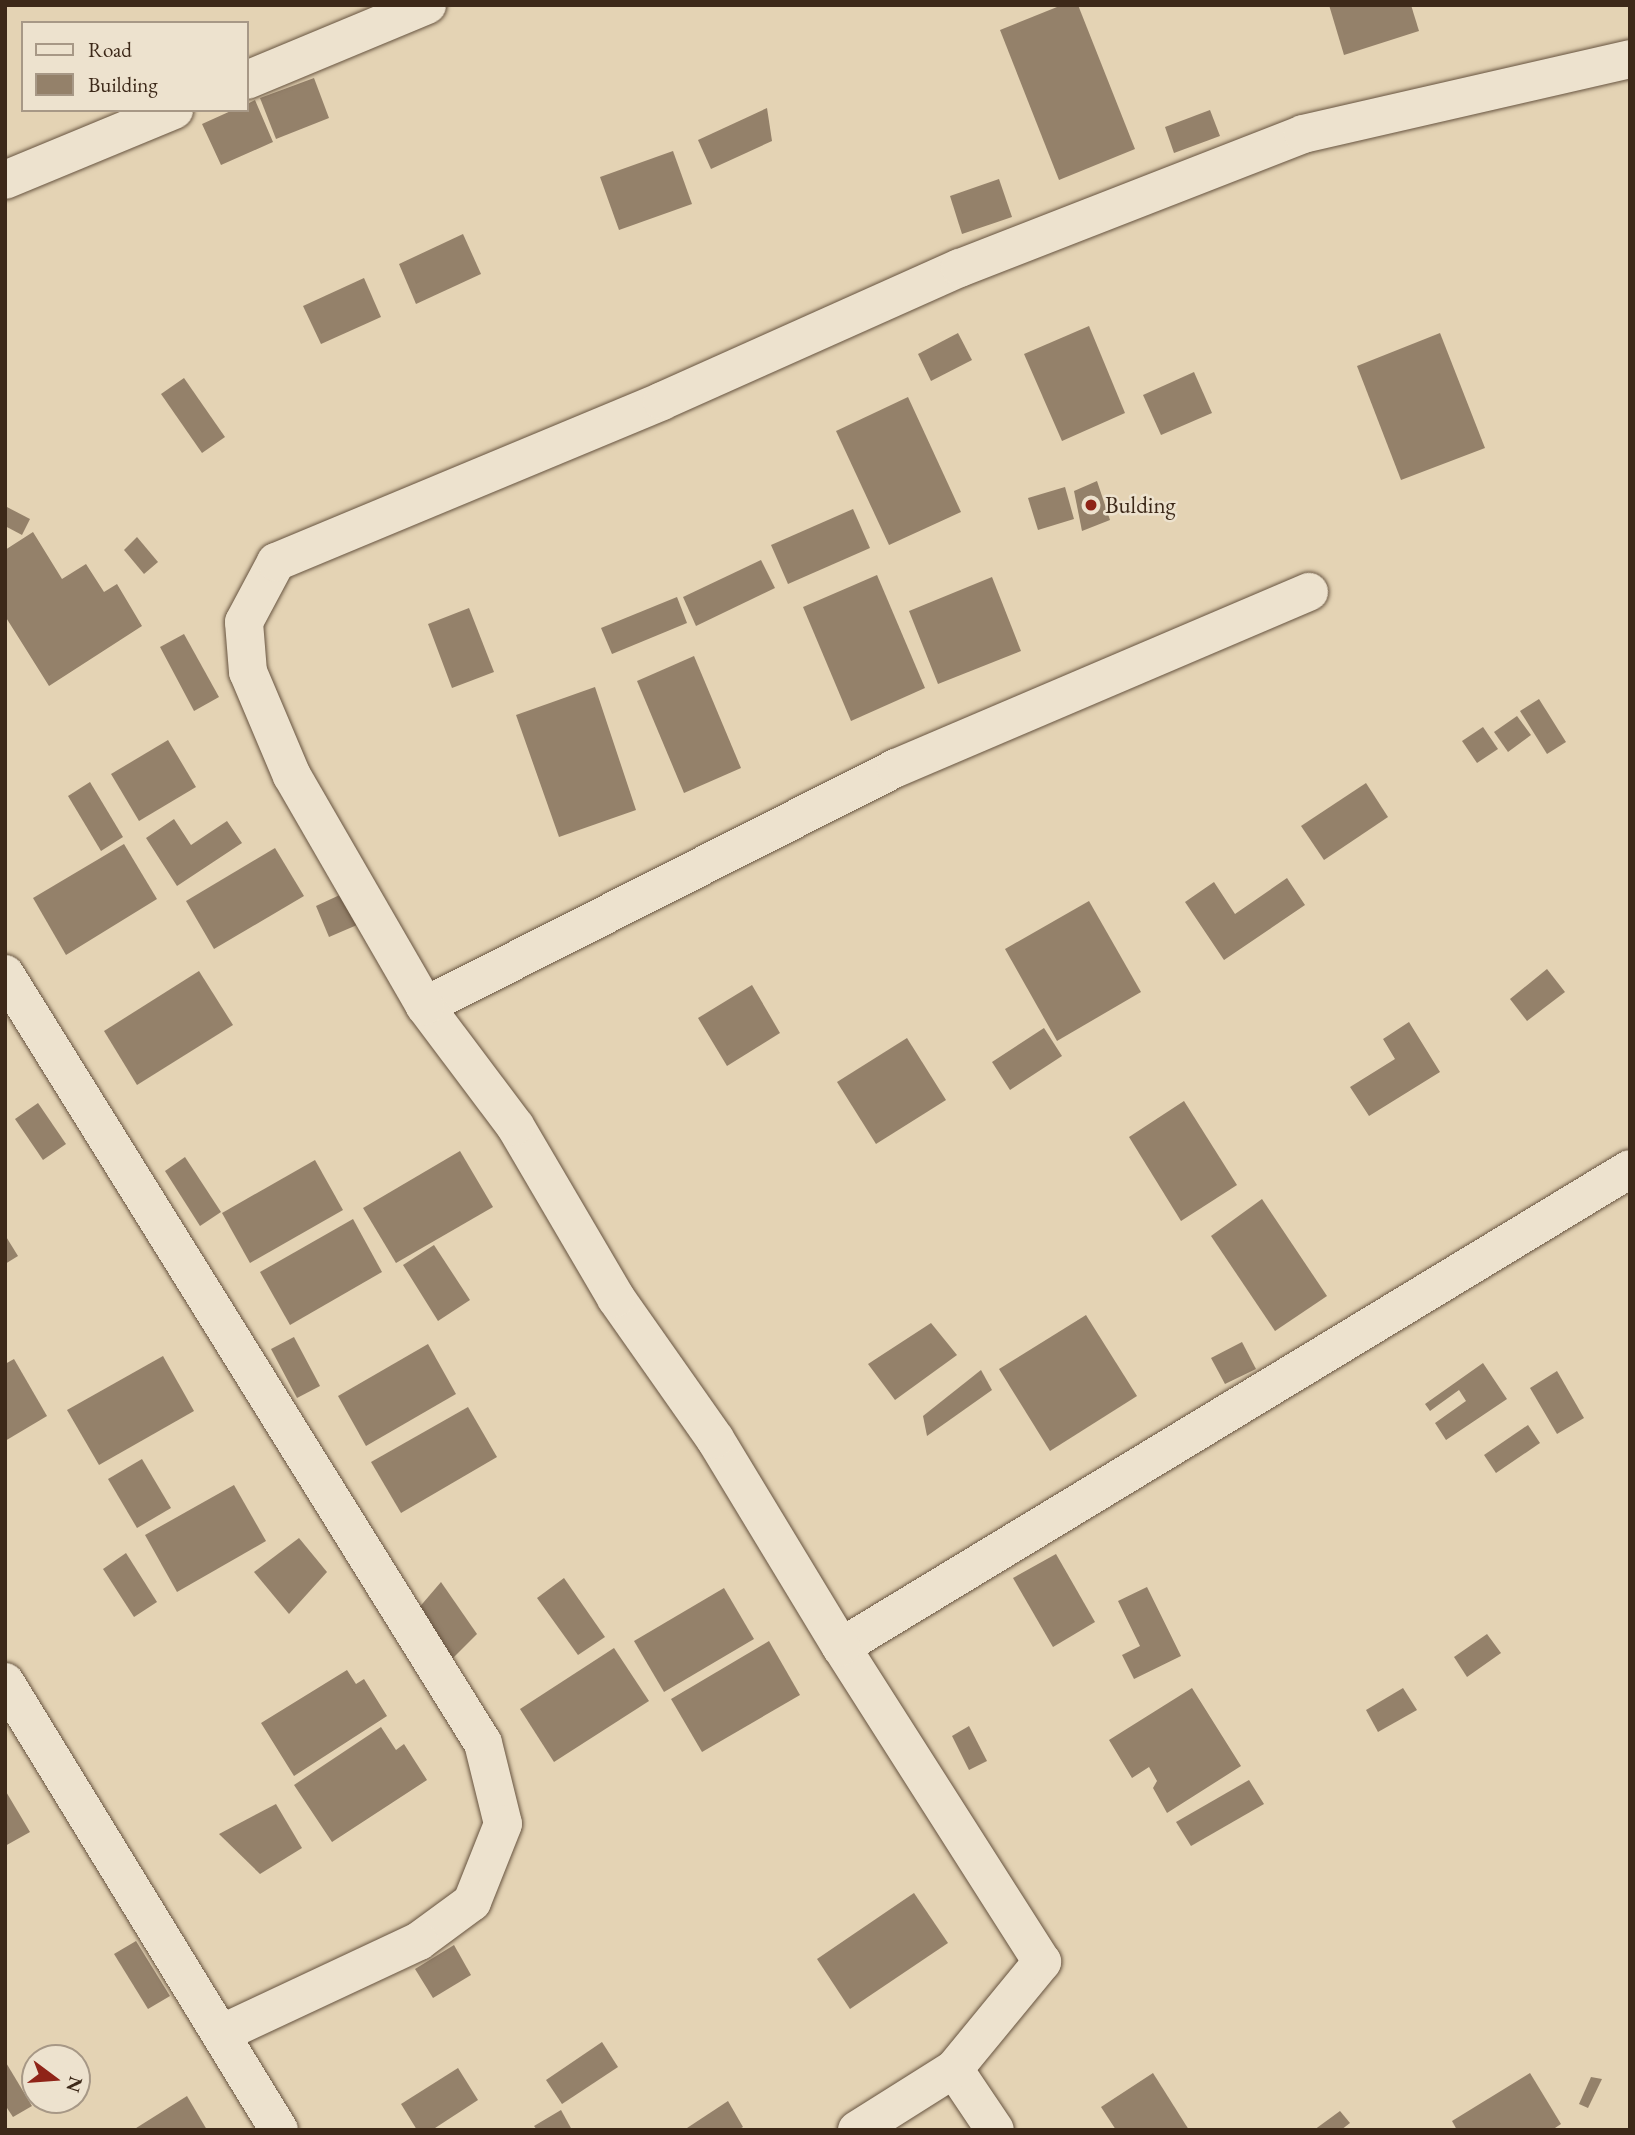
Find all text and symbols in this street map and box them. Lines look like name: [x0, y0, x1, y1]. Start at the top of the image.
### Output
legend: [21, 21, 248, 112]
text: Road: [88, 36, 132, 63]
text: Building: [88, 71, 158, 98]
place label: Bulding: [1105, 491, 1176, 519]
marker: Bulding: [1083, 497, 1099, 513]
north arrow: [21, 2044, 91, 2114]
text: N: [61, 2074, 89, 2095]

